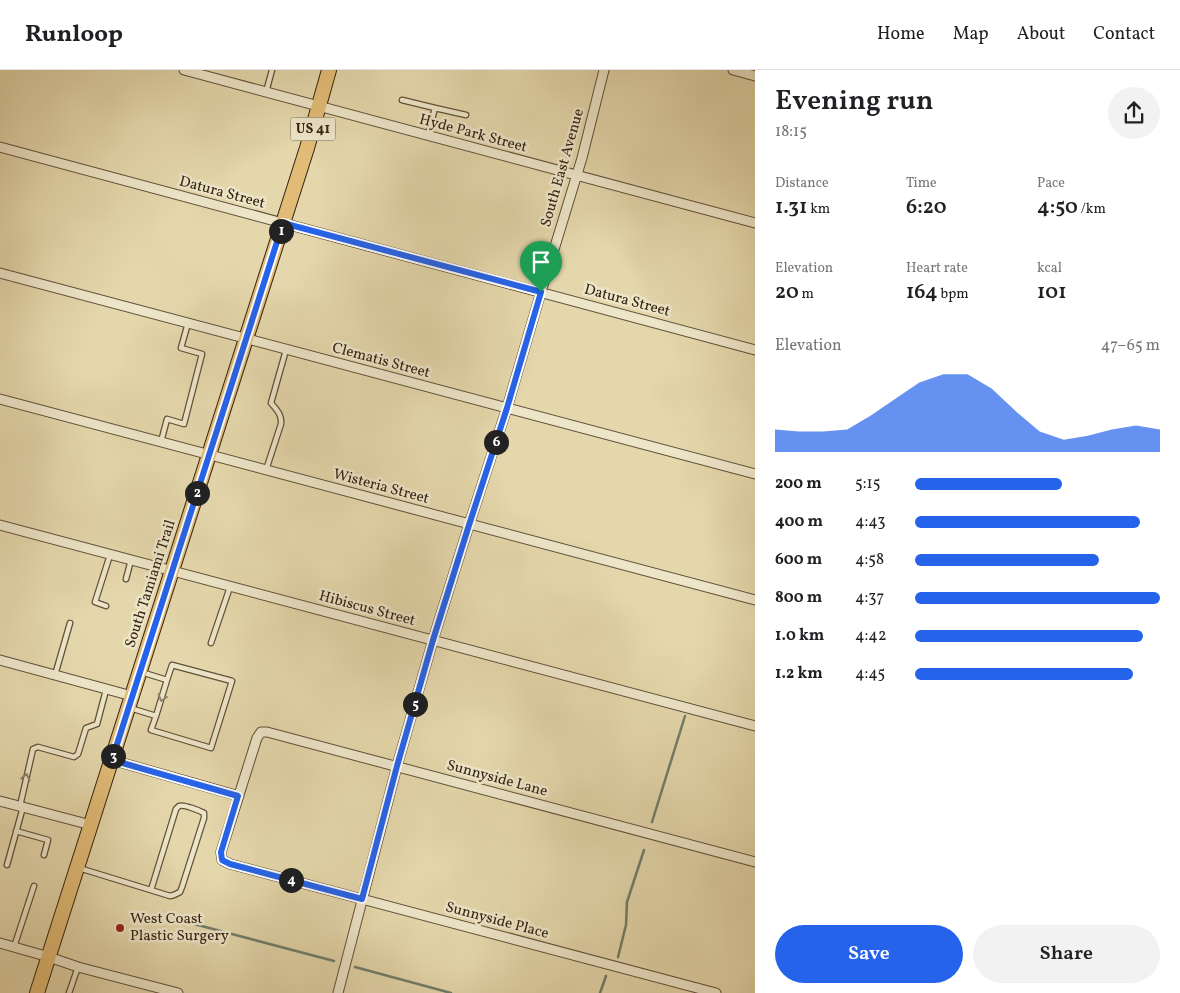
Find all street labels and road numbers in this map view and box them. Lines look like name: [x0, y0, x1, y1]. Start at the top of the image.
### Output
street label: South East Avenue: [536, 106, 590, 230]
street label: Hyde Park Street: [417, 110, 529, 158]
road number: US 41: [290, 118, 336, 140]
street label: Datura Street: [177, 171, 267, 215]
street label: Datura Street: [582, 279, 672, 323]
street label: Clematis Street: [330, 338, 432, 384]
street label: Wisteria Street: [331, 464, 431, 510]
street label: South Tamiami Trail: [120, 517, 182, 651]
street label: Hibiscus Street: [317, 586, 417, 632]
street label: Sunnyside Lane: [444, 755, 550, 803]
street label: Sunnyside Place: [443, 897, 551, 945]

